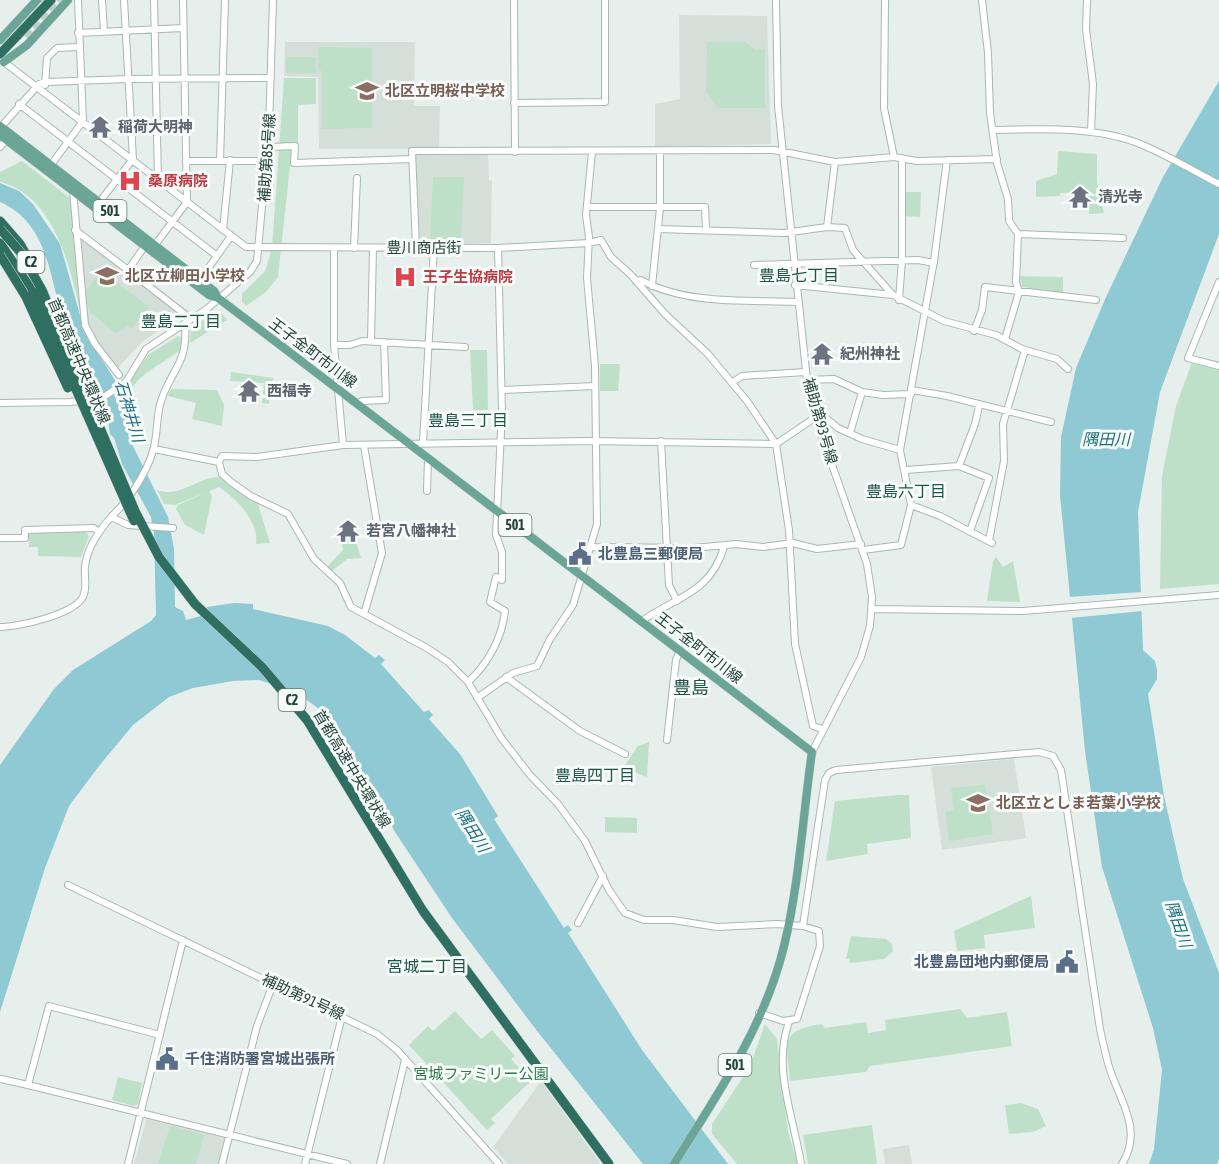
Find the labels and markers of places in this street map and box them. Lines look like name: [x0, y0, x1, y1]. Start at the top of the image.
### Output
school or university icon: 北区立明桜中学校: [354, 78, 380, 104]
place label: 北区立明桜中学校: [385, 82, 505, 99]
temple icon: 稲荷大明神: [87, 114, 113, 140]
place label: 稲荷大明神: [118, 118, 193, 135]
hospital icon: 桑原病院: [117, 168, 143, 194]
place label: 桑原病院: [148, 172, 208, 189]
temple icon: 清光寺: [1067, 184, 1093, 210]
place label: 清光寺: [1098, 188, 1143, 205]
school or university icon: 北区立柳田小学校: [94, 263, 120, 289]
hospital icon: 王子生協病院: [392, 264, 418, 290]
place label: 北区立柳田小学校: [125, 267, 245, 284]
place label: 王子生協病院: [423, 268, 513, 285]
temple icon: 紀州神社: [809, 341, 835, 367]
place label: 紀州神社: [840, 345, 900, 362]
temple icon: 西福寺: [236, 378, 262, 404]
place label: 西福寺: [267, 382, 312, 399]
temple icon: 若宮八幡神社: [335, 518, 361, 544]
place label: 若宮八幡神社: [366, 522, 456, 539]
public building icon: 北豊島三郵便局: [567, 541, 593, 567]
place label: 北豊島三郵便局: [598, 545, 703, 562]
school or university icon: 北区立としま若葉小学校: [965, 790, 991, 816]
place label: 北区立としま若葉小学校: [996, 794, 1161, 811]
public building icon: 北豊島団地内郵便局: [1054, 949, 1080, 975]
place label: 北豊島団地内郵便局: [914, 953, 1049, 970]
public building icon: 千住消防署宮城出張所: [154, 1046, 180, 1072]
place label: 千住消防署宮城出張所: [185, 1050, 335, 1067]

